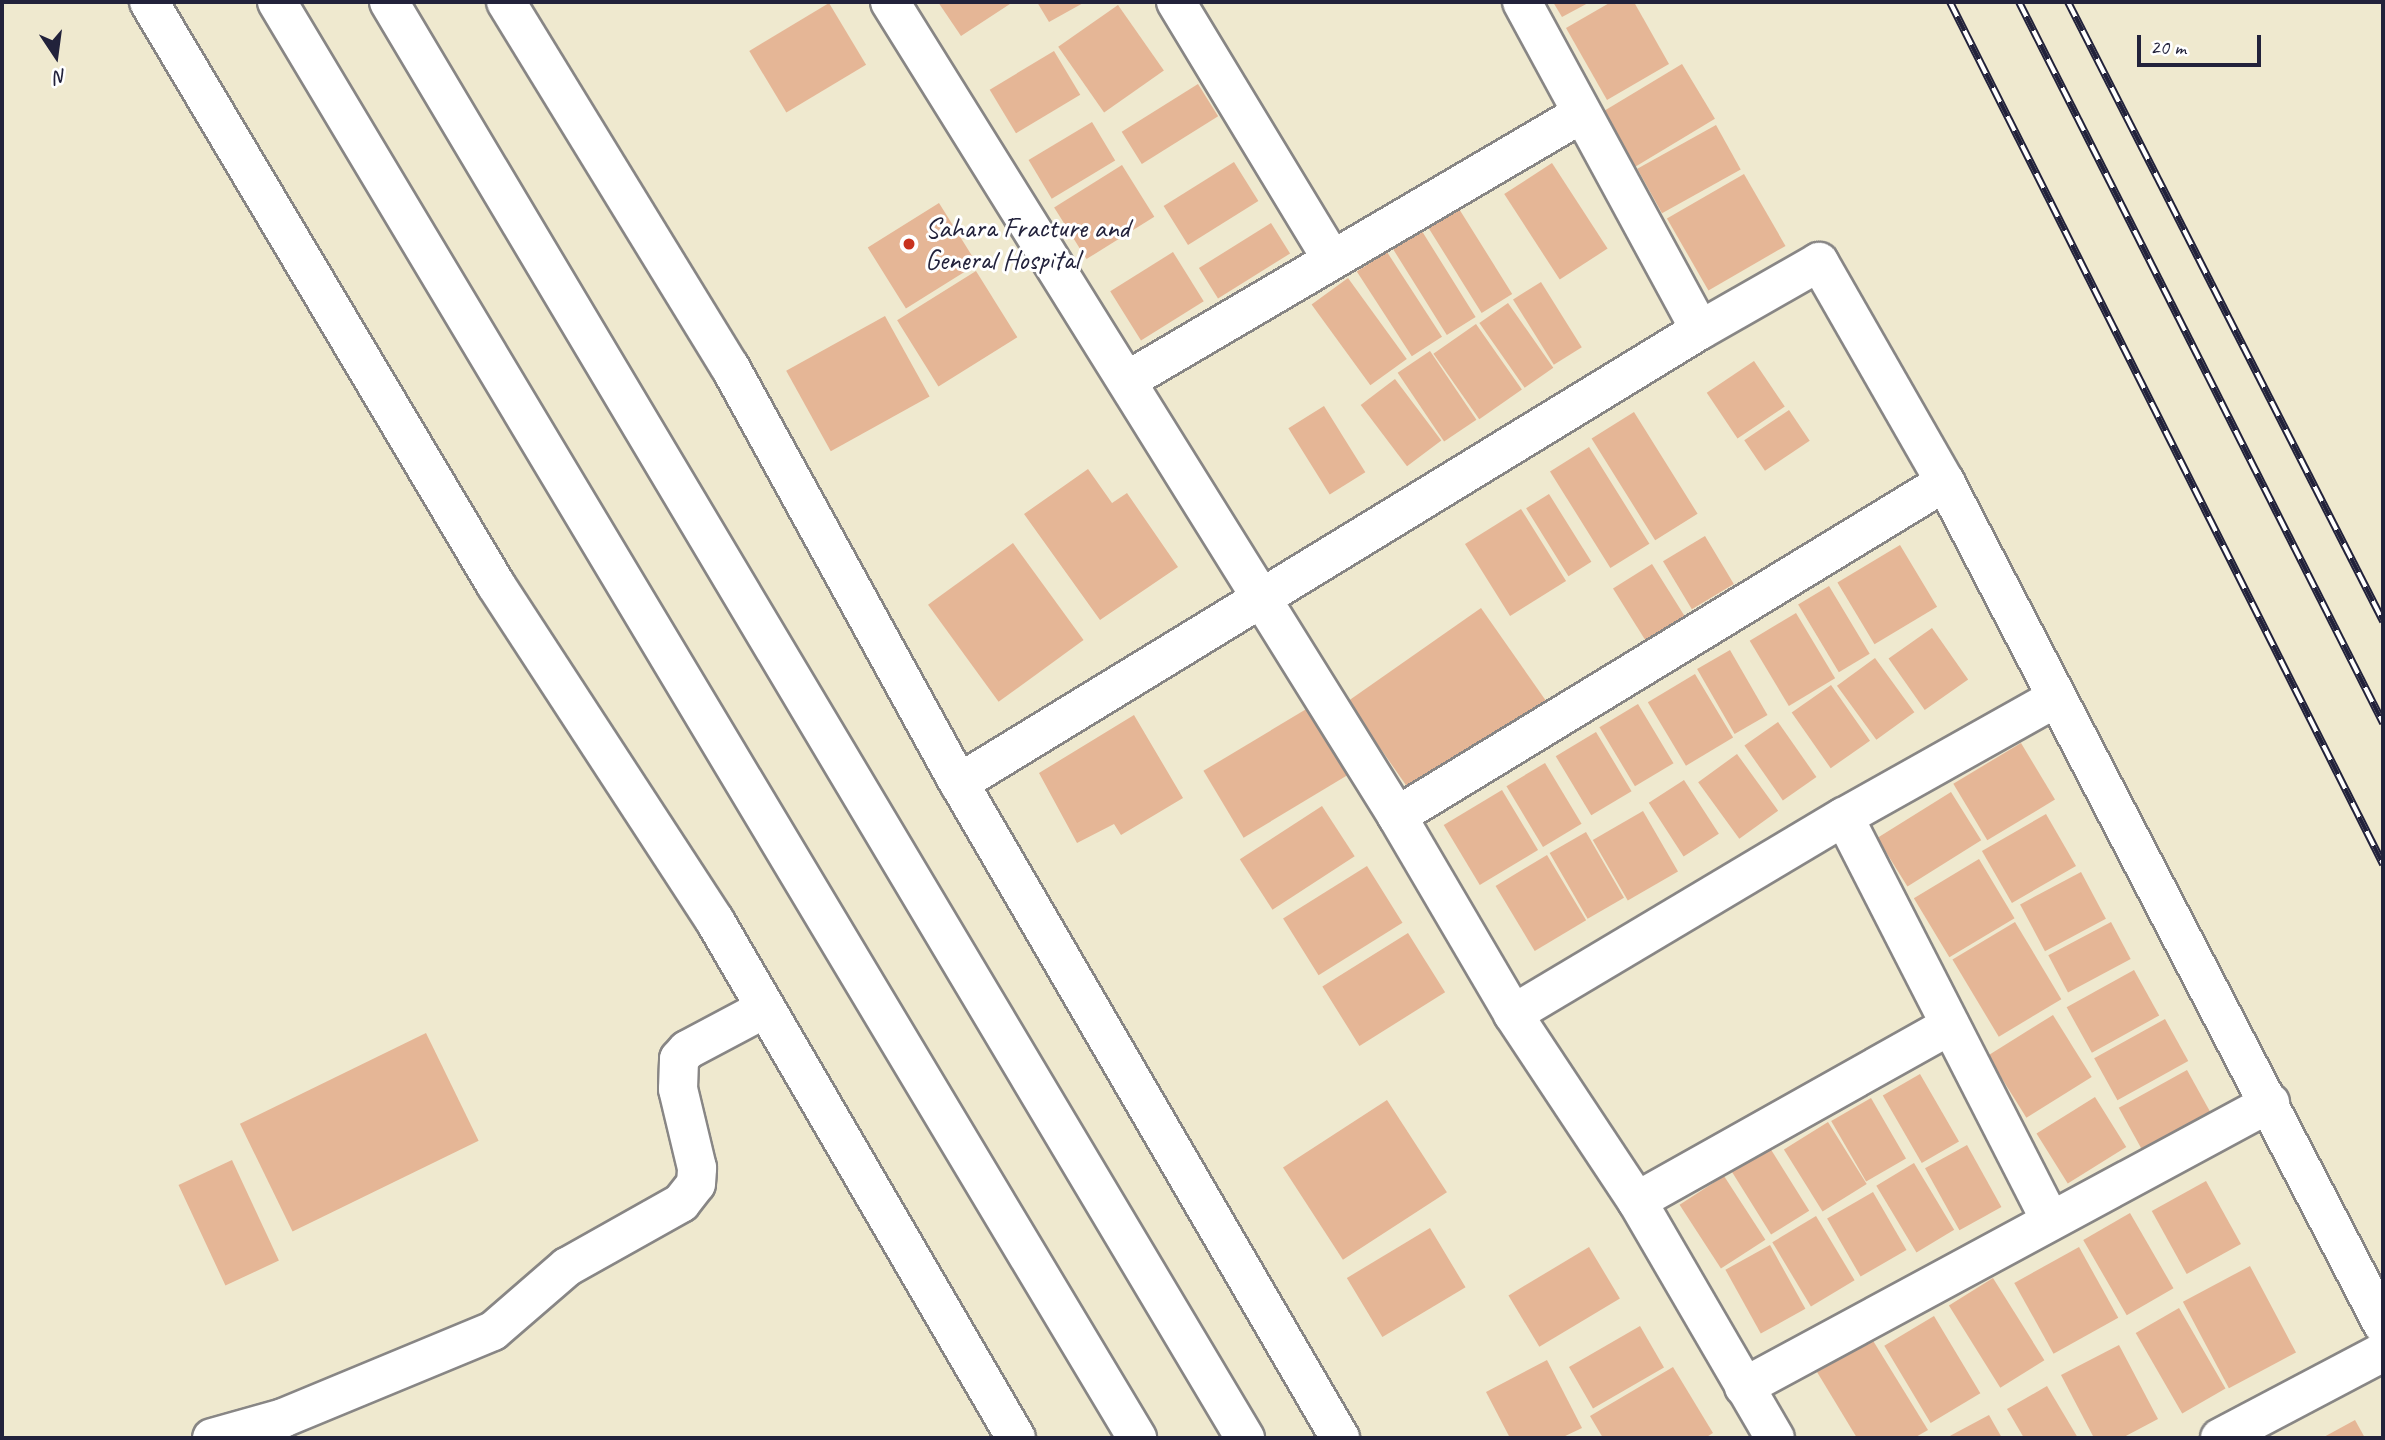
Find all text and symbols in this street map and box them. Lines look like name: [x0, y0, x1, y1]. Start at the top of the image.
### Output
north arrow: [21, 21, 91, 91]
scale bar: [2140, 21, 2264, 65]
text: 20 m: [2150, 34, 2186, 60]
text: N: [52, 63, 69, 89]
place label: Sahara Fracture and General Hospital: [925, 211, 1129, 277]
marker: Sahara Fracture and General Hospital: [899, 234, 919, 254]

